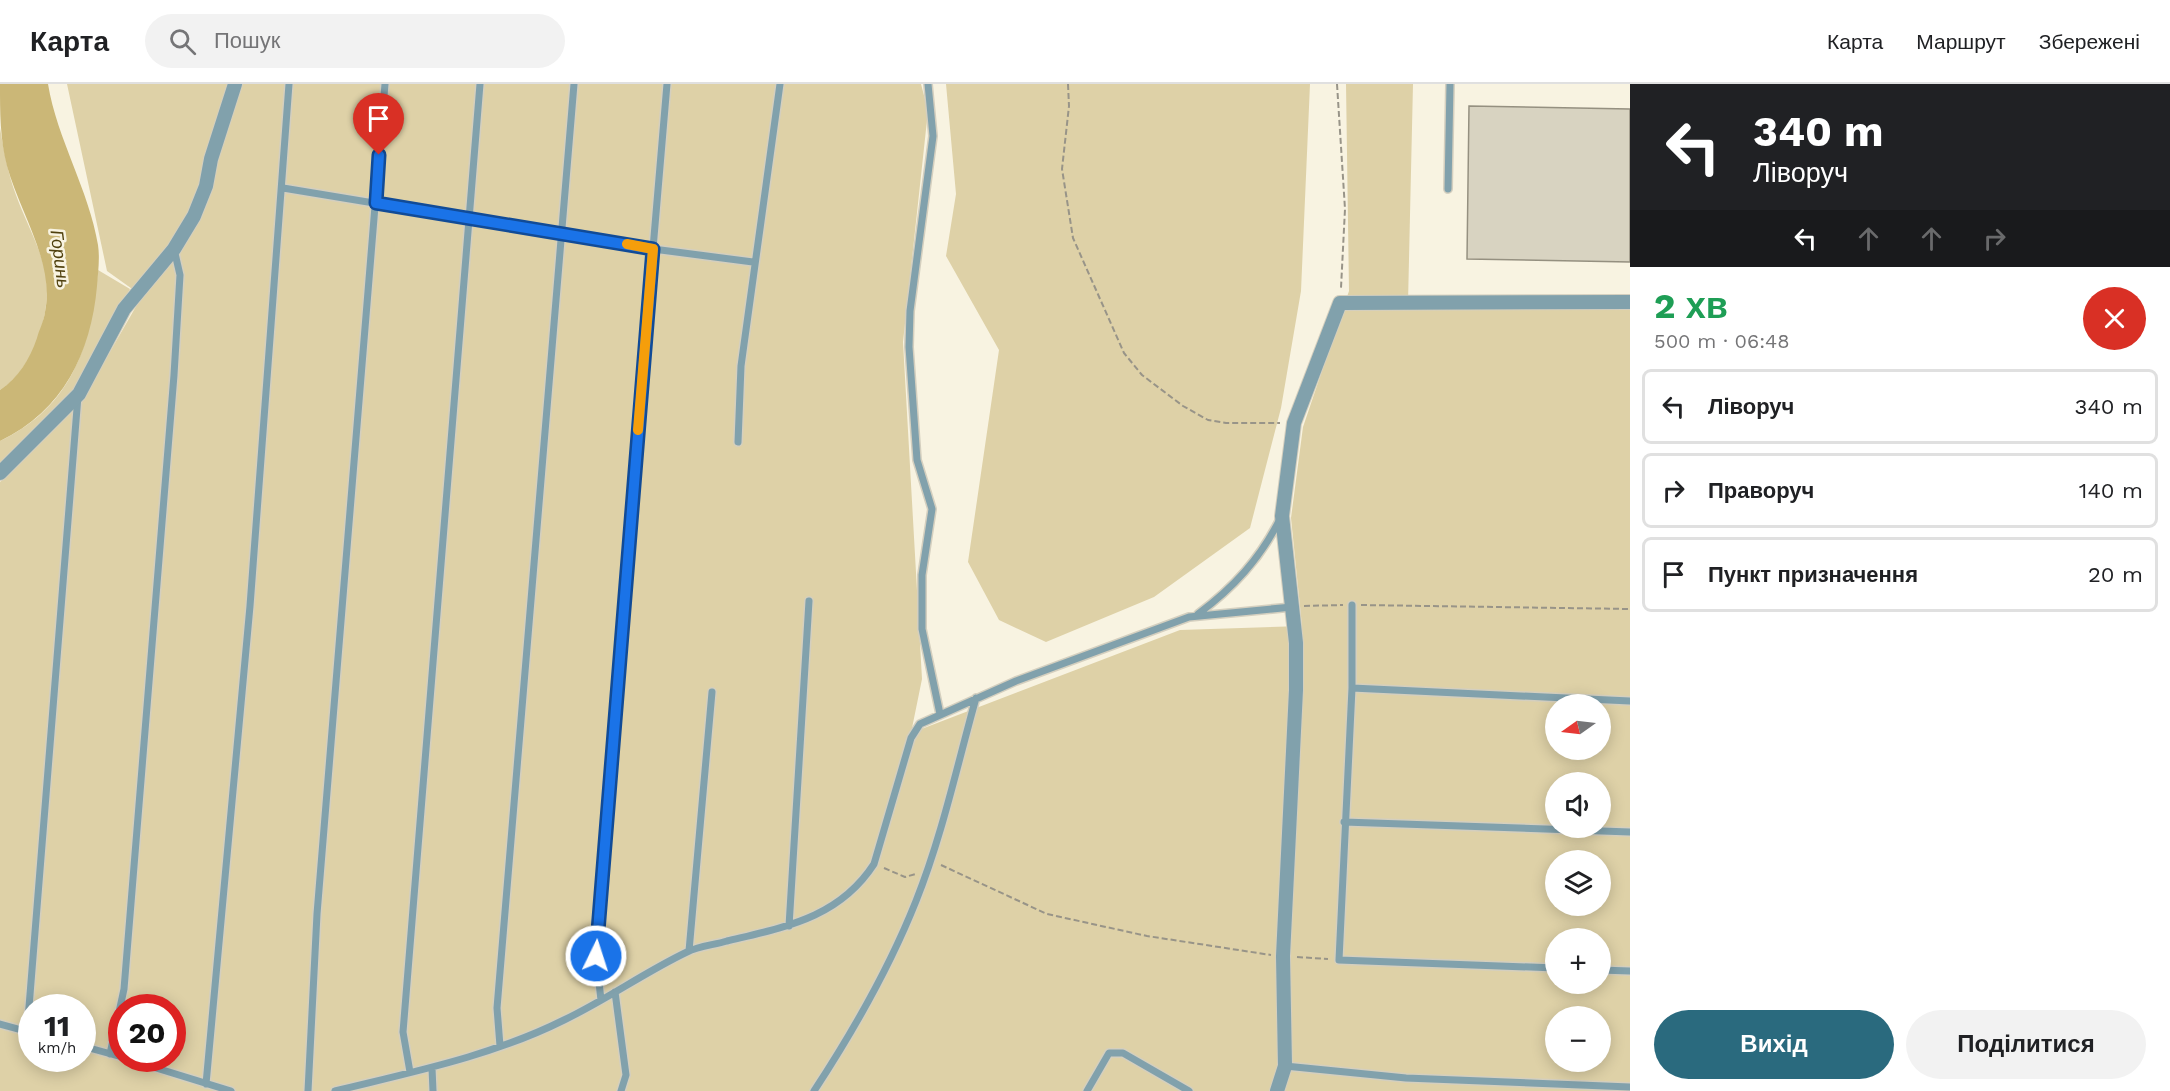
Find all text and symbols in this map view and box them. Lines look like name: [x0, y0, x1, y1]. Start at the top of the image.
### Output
search box: [145, 14, 565, 68]
text: Карта: [30, 25, 109, 58]
icon: search: [166, 25, 199, 58]
text: Пошук: [214, 28, 280, 53]
text: Карта: [1827, 29, 1883, 54]
text: Маршрут: [1916, 29, 2006, 54]
text: Збережені: [2039, 29, 2140, 54]
pin: [353, 93, 404, 155]
icon: arrive: [362, 102, 395, 135]
text: 340 m: [1753, 107, 1884, 156]
icon: left: [1654, 108, 1732, 186]
text: Ліворуч: [1753, 157, 1848, 189]
icon: left: [1789, 222, 1822, 255]
icon: ahead: [1852, 222, 1885, 255]
icon: ahead: [1915, 222, 1948, 255]
icon: right: [1978, 222, 2011, 255]
water label: Горинь: [47, 229, 74, 289]
text: 2 хв: [1654, 285, 1728, 327]
button: close: [2083, 287, 2146, 350]
text: 500 m · 06:48: [1654, 329, 1790, 353]
icon: left: [1657, 390, 1690, 423]
text: Ліворуч: [1708, 394, 1794, 419]
text: 340 m: [2075, 394, 2143, 419]
icon: right: [1657, 474, 1690, 507]
text: Праворуч: [1708, 478, 1814, 503]
text: 140 m: [2079, 478, 2143, 503]
icon: arrive: [1657, 558, 1690, 591]
text: Пункт призначення: [1708, 562, 1918, 587]
text: 20 m: [2088, 562, 2143, 587]
north arrow: [1545, 694, 1611, 760]
map controls: [1545, 694, 1611, 1072]
button: sound: [1545, 772, 1611, 838]
button: layers: [1545, 850, 1611, 916]
position arrow: [564, 924, 628, 988]
button: +: [1545, 928, 1611, 994]
speed limit sign: 20: [108, 994, 186, 1072]
button: −: [1545, 1006, 1611, 1072]
text: 11: [44, 1008, 70, 1043]
button: Вихід: [1654, 1010, 1894, 1079]
button: Поділитися: [1906, 1010, 2146, 1079]
text: km/h: [38, 1039, 76, 1057]

